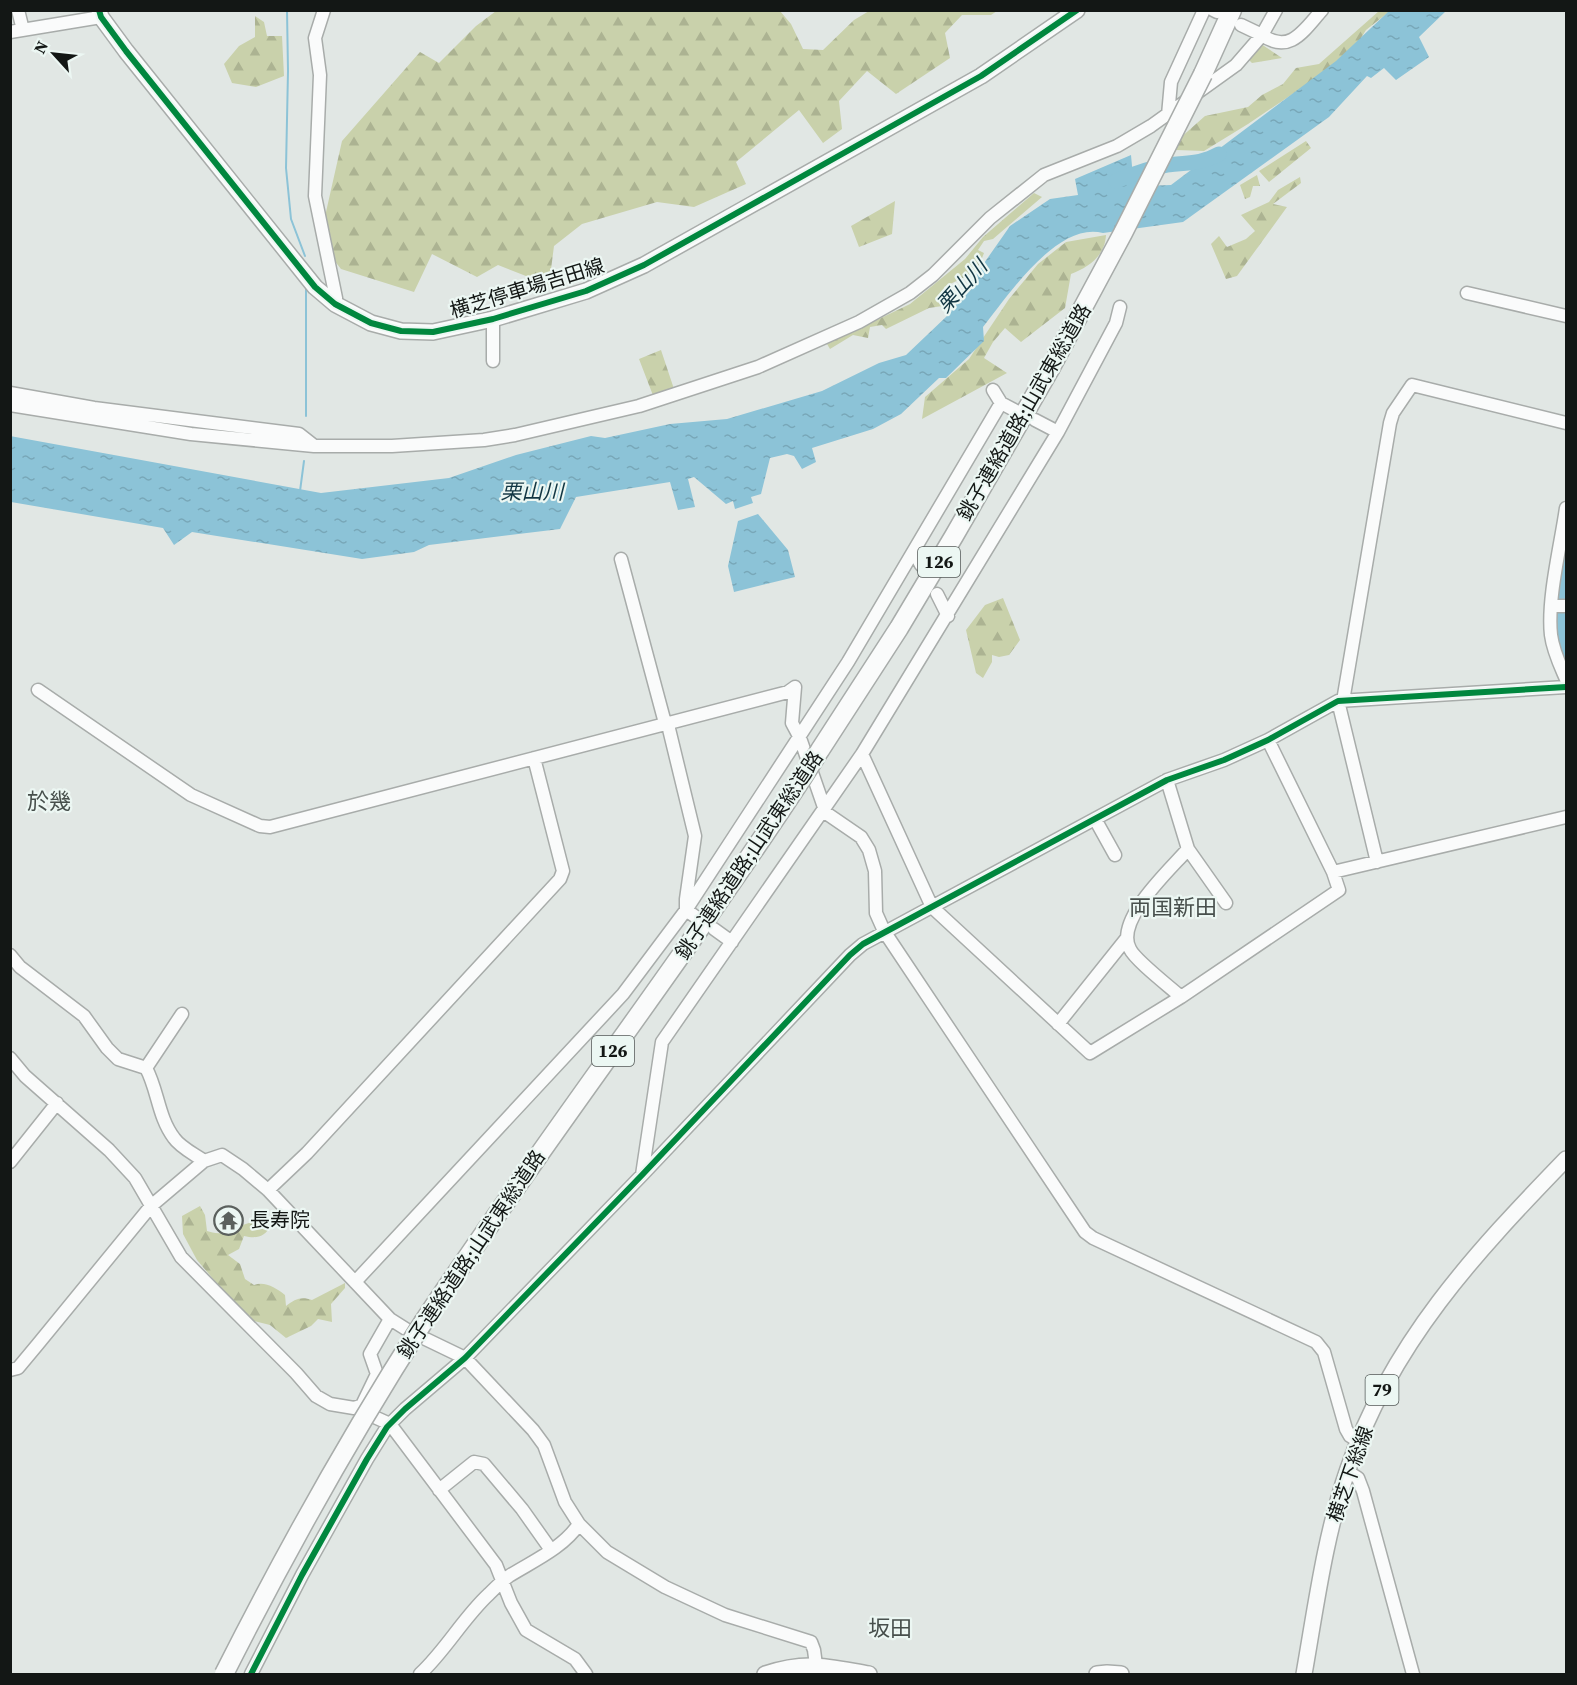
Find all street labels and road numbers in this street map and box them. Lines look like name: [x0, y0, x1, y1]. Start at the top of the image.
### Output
street label: 横芝停車場吉田線: [446, 251, 608, 325]
street label: 銚子連絡道路;山武東総道路: [950, 298, 1098, 526]
road number: 126: [918, 547, 960, 577]
street label: 銚子連絡道路;山武東総道路: [669, 745, 829, 965]
road number: 126: [592, 1036, 634, 1066]
street label: 銚子連絡道路;山武東総道路: [391, 1144, 551, 1364]
road number: 79: [1366, 1375, 1398, 1405]
street label: 横芝下総線: [1320, 1422, 1380, 1526]

